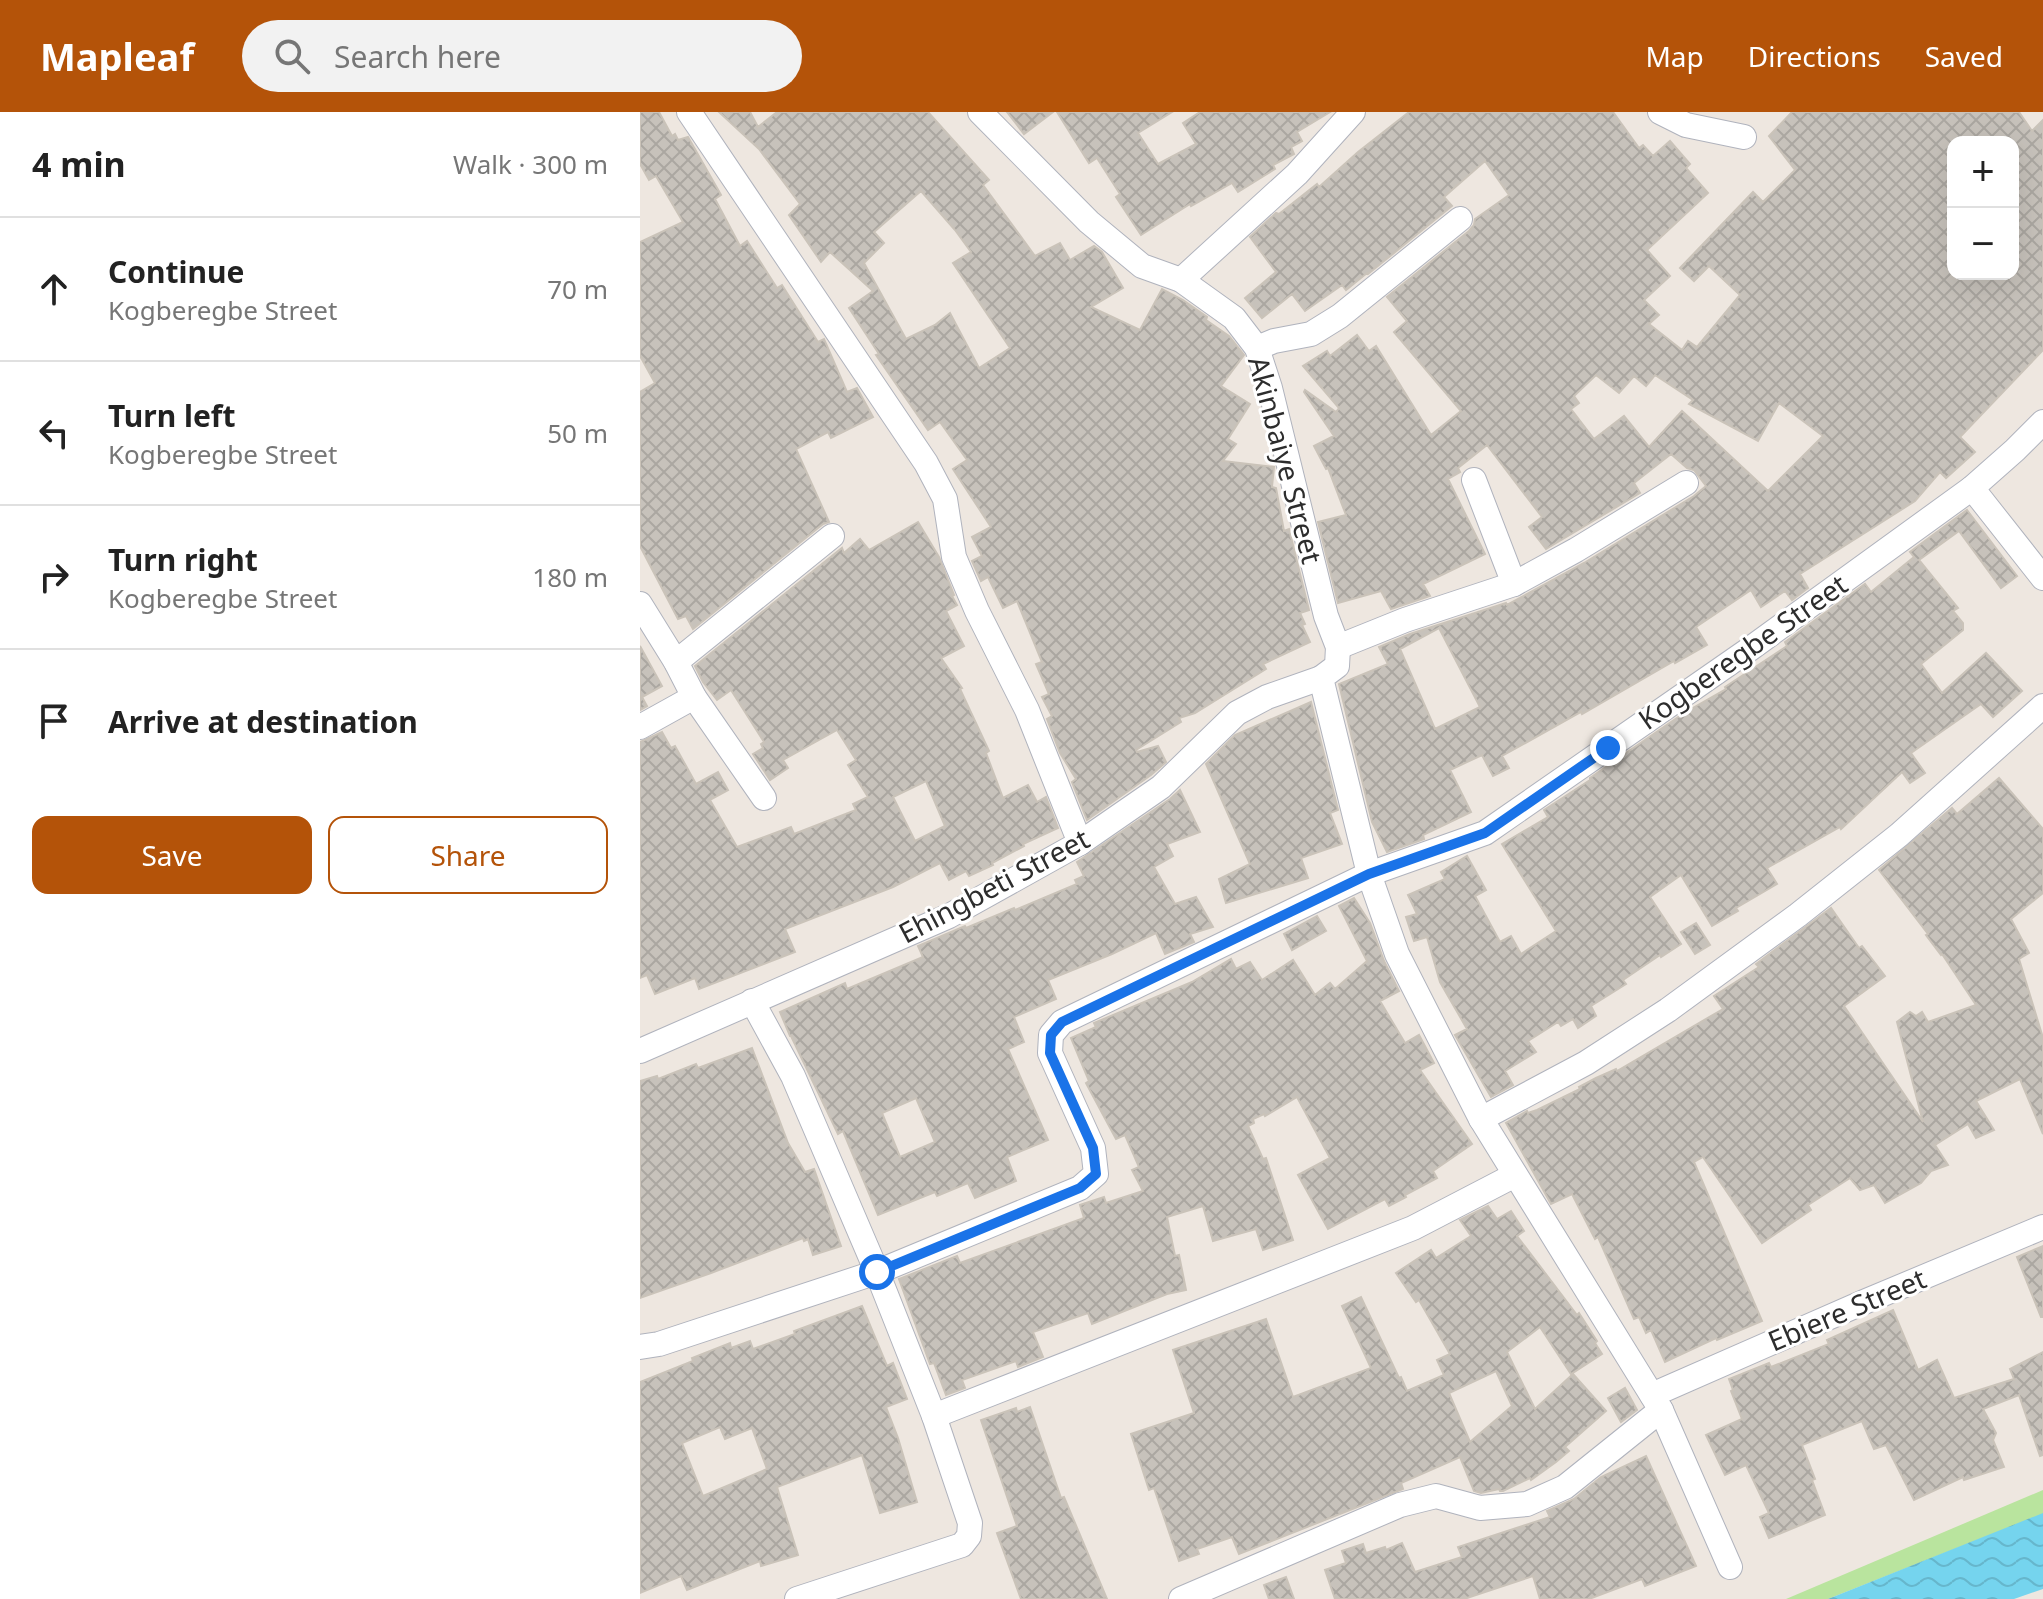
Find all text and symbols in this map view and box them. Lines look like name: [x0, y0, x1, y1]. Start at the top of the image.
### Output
search box: [242, 20, 802, 92]
text: Mapleaf: [40, 30, 194, 82]
icon: search: [270, 34, 314, 78]
text: Search here: [334, 36, 501, 77]
text: Map: [1645, 37, 1704, 75]
text: Directions: [1748, 37, 1881, 75]
text: Saved: [1925, 37, 2003, 75]
map controls: [1947, 136, 2019, 280]
button: +: [1947, 136, 2019, 208]
text: 4 min: [32, 141, 126, 187]
text: Walk · 300 m: [453, 146, 608, 182]
button: −: [1947, 208, 2019, 280]
text: Continue: [108, 251, 244, 292]
icon: ahead: [32, 267, 76, 311]
text: 70 m: [547, 271, 608, 307]
text: Kogberegbe Street: [108, 292, 337, 328]
street label: Akinbaiye Street: [1240, 352, 1332, 568]
text: Turn left: [108, 395, 236, 436]
icon: left: [32, 411, 76, 455]
text: 50 m: [547, 415, 608, 451]
text: Kogberegbe Street: [108, 436, 337, 472]
text: Turn right: [108, 539, 258, 580]
icon: right: [32, 555, 76, 599]
text: 180 m: [532, 559, 608, 595]
street label: Kogberegbe Street: [1630, 565, 1854, 738]
text: Kogberegbe Street: [108, 580, 337, 616]
icon: arrive: [32, 699, 76, 743]
text: Arrive at destination: [108, 701, 418, 742]
route end: [1590, 730, 1626, 766]
button: Save: [32, 816, 312, 894]
button: Share: [328, 816, 608, 894]
street label: Ehingbeti Street: [892, 819, 1095, 951]
route start: [859, 1254, 895, 1290]
street label: Ebiere Street: [1762, 1259, 1931, 1359]

